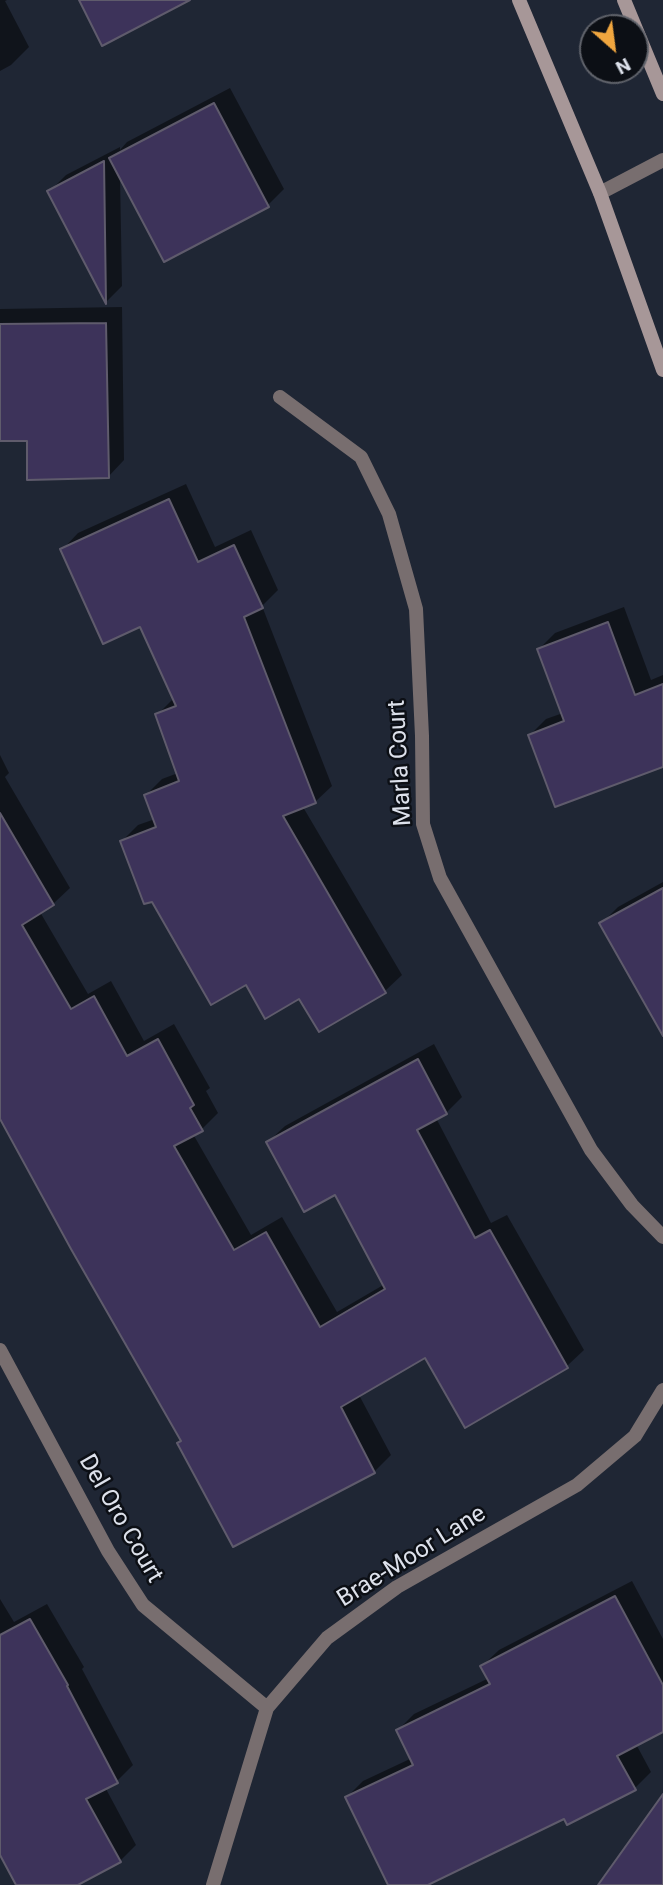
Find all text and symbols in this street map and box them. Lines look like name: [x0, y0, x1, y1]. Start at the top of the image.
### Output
north arrow: [579, 14, 649, 84]
text: N: [612, 53, 634, 80]
street label: Marla Court: [383, 699, 419, 827]
street label: Del Oro Court: [72, 1450, 168, 1588]
street label: Brae-Moor Lane: [333, 1500, 491, 1614]

